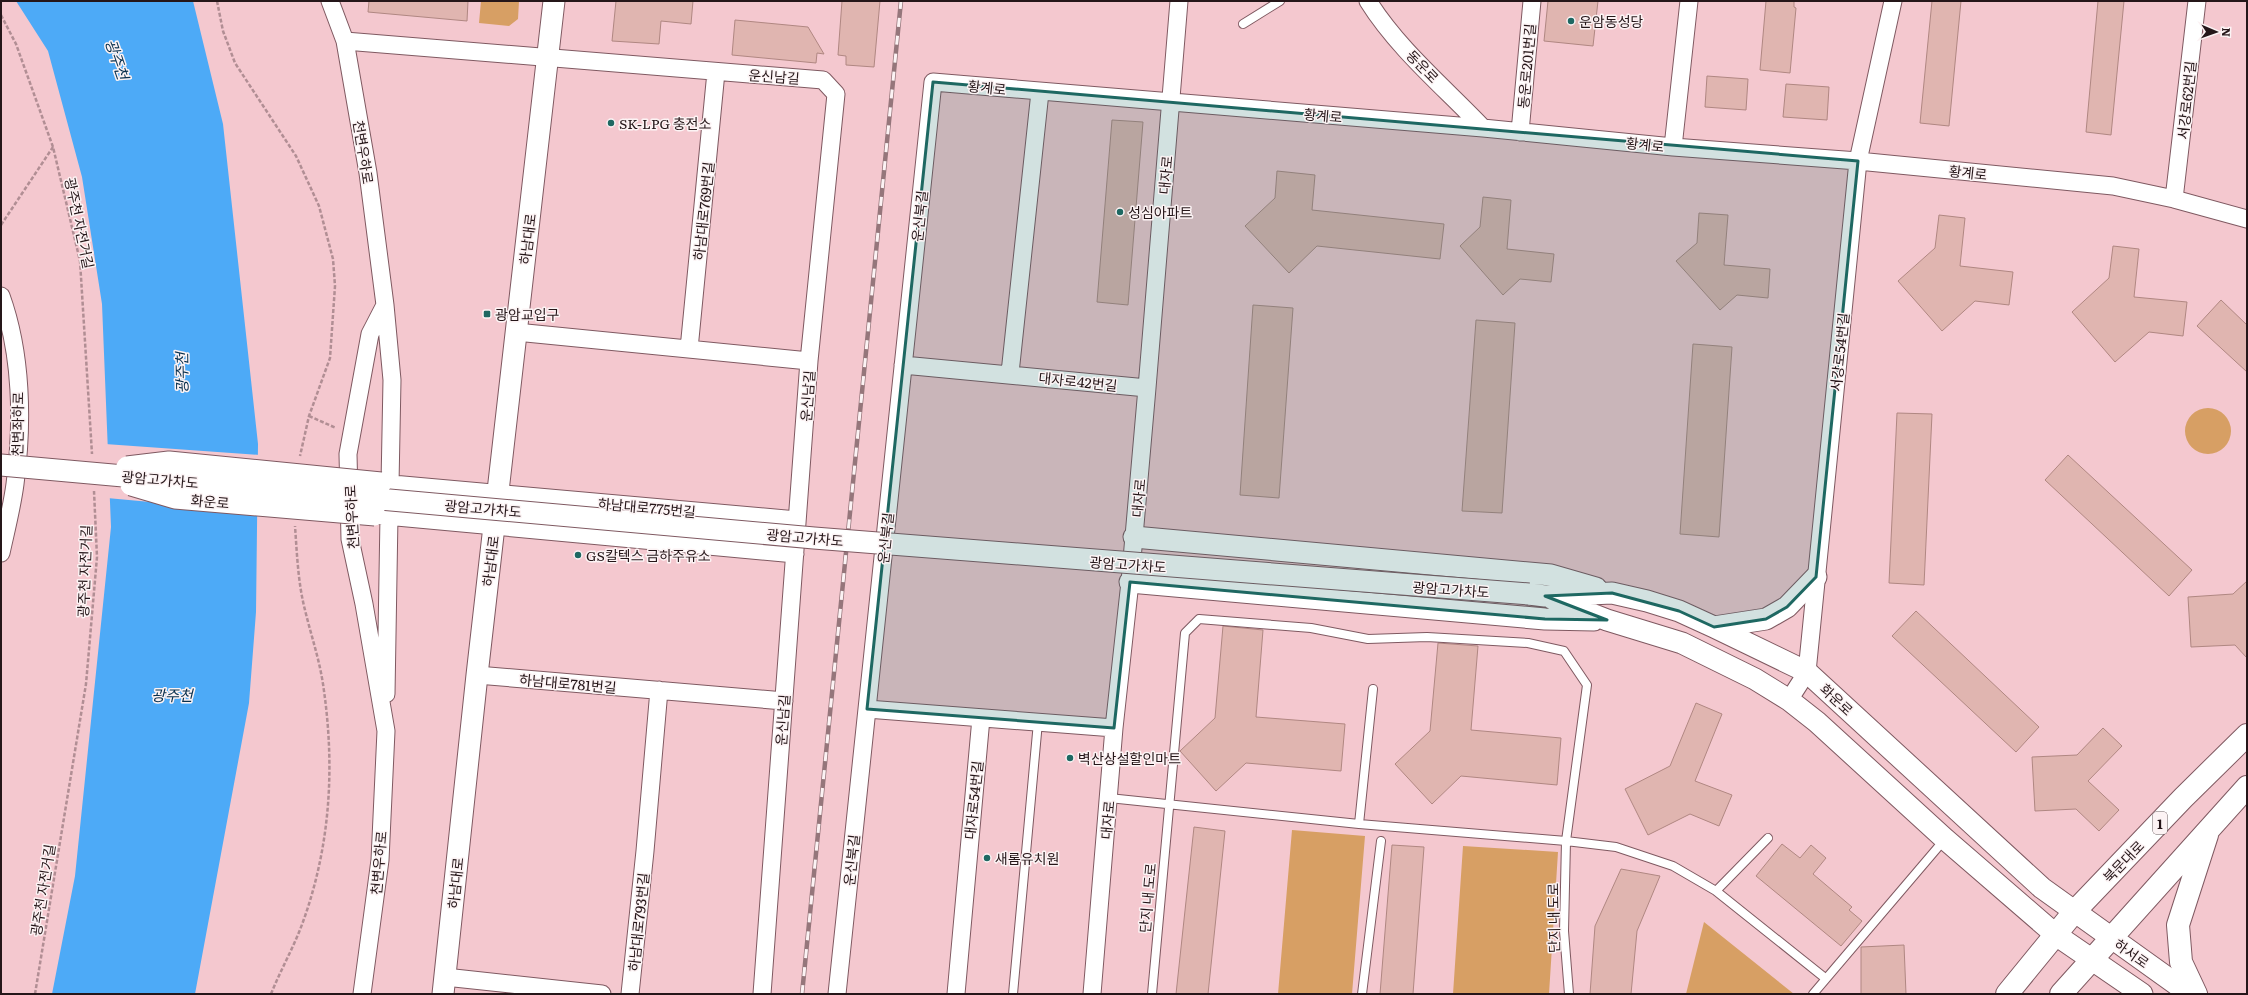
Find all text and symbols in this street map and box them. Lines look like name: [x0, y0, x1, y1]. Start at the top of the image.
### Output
place label: 운암동성당: [1579, 11, 1644, 31]
north arrow: [2196, 12, 2236, 52]
marker: 운암동성당: [1566, 16, 1576, 26]
street label: 동운로201번길: [1512, 23, 1540, 109]
text: N: [2219, 27, 2235, 37]
water label: 광주천: [100, 36, 136, 84]
street label: 동운로: [1402, 45, 1444, 87]
street label: 서강로62번길: [2172, 60, 2200, 140]
street label: 운신남길: [748, 64, 800, 88]
street label: 황계로: [967, 75, 1007, 99]
street label: 황계로: [1303, 103, 1343, 127]
place label: SK-LPG 충전소: [619, 113, 711, 133]
marker: SK-LPG 충전소: [606, 118, 616, 128]
street label: 천변우하로: [349, 119, 379, 185]
street label: 황계로: [1625, 132, 1665, 156]
street label: 대자로: [1153, 155, 1177, 195]
street label: 황계로: [1948, 160, 1988, 184]
street label: 하남대로769번길: [688, 161, 718, 261]
street label: 광주천 자전거길: [61, 175, 99, 271]
street label: 운신북길: [906, 189, 932, 243]
place label: 성심아파트: [1128, 202, 1193, 222]
marker: 성심아파트: [1115, 207, 1125, 217]
street label: 하남대로: [514, 212, 540, 266]
place label: 광암교입구: [495, 304, 560, 324]
marker: 광암교입구: [482, 309, 492, 319]
street label: 서강로54번길: [1825, 312, 1853, 392]
water label: 광주천: [169, 350, 193, 394]
street label: 대자로42번길: [1038, 367, 1118, 395]
street label: 운신남길: [795, 370, 819, 422]
street label: 천변좌하로: [6, 392, 28, 456]
street label: 광암고가차도: [121, 466, 199, 492]
street label: 대자로: [1126, 478, 1150, 518]
street label: 천변우하로: [339, 484, 363, 550]
street label: 화운로: [190, 489, 230, 513]
street label: 하남대로775번길: [597, 493, 697, 521]
street label: 광암고가차도: [444, 495, 522, 521]
street label: 운신북길: [872, 511, 898, 565]
street label: 광주천 자전거길: [72, 524, 96, 618]
street label: 광암고가차도: [766, 524, 844, 550]
street label: 하남대로: [477, 534, 503, 588]
place label: GS칼텍스 금하주유소: [586, 545, 711, 565]
marker: GS칼텍스 금하주유소: [573, 550, 583, 560]
street label: 광암고가차도: [1089, 551, 1167, 577]
street label: 광암고가차도: [1412, 576, 1490, 602]
street label: 하남대로781번길: [518, 669, 618, 697]
street label: 화운로: [1816, 679, 1858, 720]
water label: 광주천: [151, 683, 195, 706]
street label: 운신남길: [770, 694, 794, 746]
place label: 벽산상설할인마트: [1078, 748, 1181, 768]
marker: 벽산상설할인마트: [1065, 753, 1075, 763]
street label: 대자로54번길: [959, 760, 987, 840]
street label: 대자로: [1095, 800, 1119, 840]
road number: 1: [2153, 812, 2167, 834]
street label: 천변우하로: [365, 830, 391, 896]
street label: 운신북길: [838, 833, 864, 887]
street label: 북문대로: [2098, 835, 2148, 886]
street label: 광주천 자전거길: [25, 843, 59, 937]
place label: 새롬유치원: [995, 848, 1059, 868]
marker: 새롬유치원: [982, 853, 992, 863]
street label: 하남대로: [442, 856, 468, 910]
street label: 단지 내 도로: [1134, 862, 1160, 934]
street label: 하남대로793번길: [623, 872, 653, 972]
street label: 단지 내 도로: [1542, 883, 1564, 953]
street label: 하서로: [2110, 934, 2154, 972]

